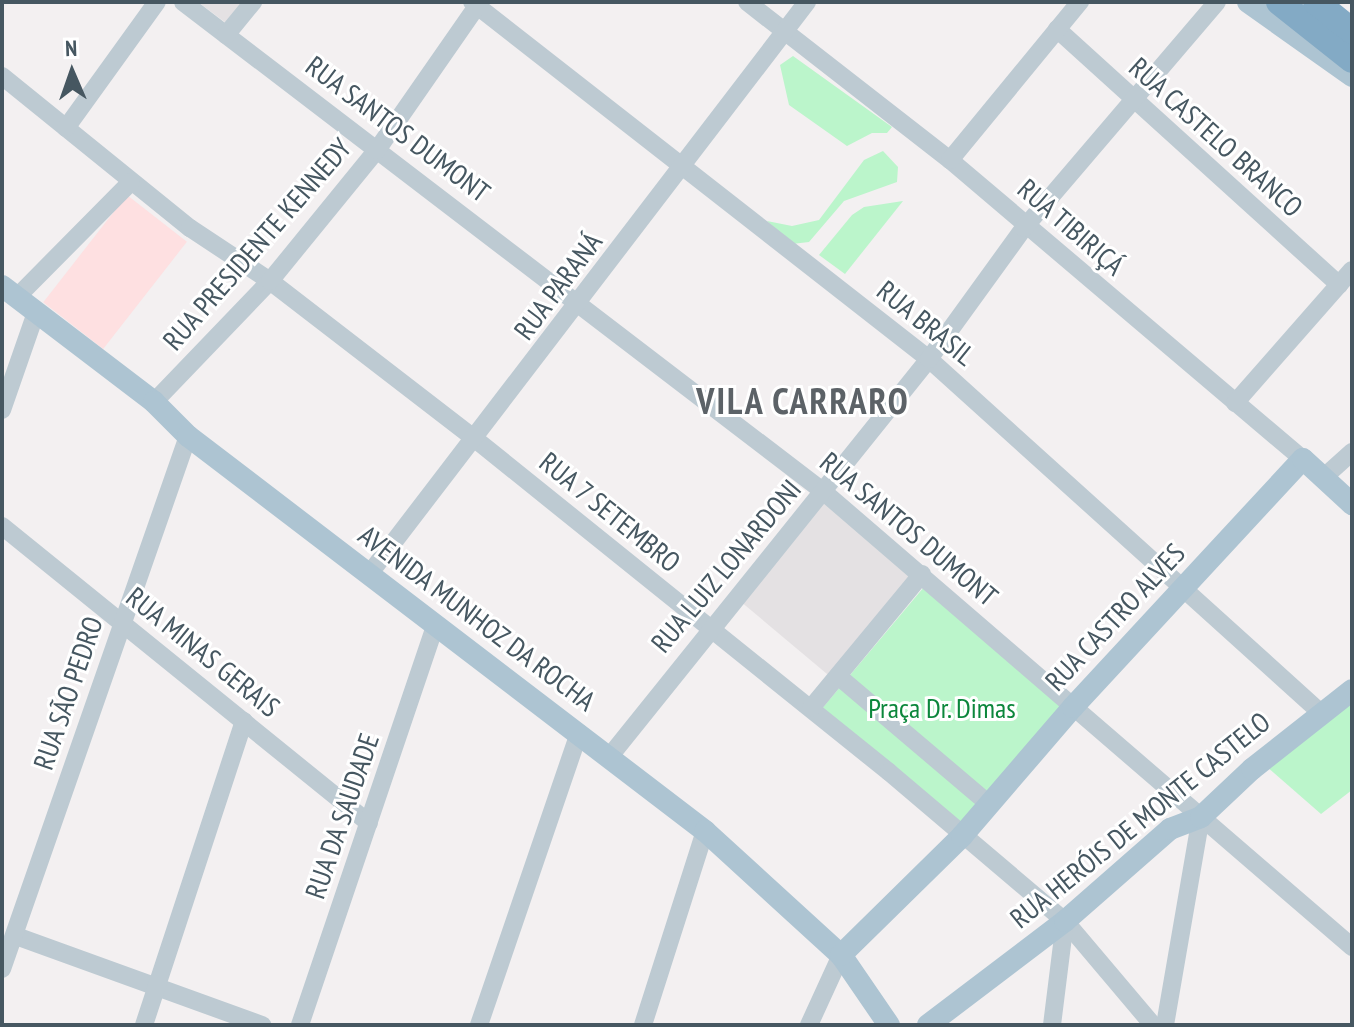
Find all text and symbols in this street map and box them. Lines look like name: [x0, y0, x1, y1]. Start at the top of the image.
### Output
north arrow: [32, 32, 112, 112]
text: N: [65, 34, 78, 62]
street label: RUA SANTOS DUMONT: [299, 49, 497, 209]
street label: RUA CASTELO BRANCO: [1122, 50, 1310, 224]
street label: RUA PRESIDENTE KENNEDY: [156, 131, 358, 357]
street label: RUA TIBIRIÇÁ: [1010, 171, 1132, 283]
street label: RUA PARANÁ: [507, 226, 609, 346]
street label: RUA BRASIL: [870, 273, 982, 373]
district label: VILA CARRARO: [695, 379, 911, 423]
street label: RUA 7 SETEMBRO: [532, 444, 688, 580]
street label: RUA SANTOS DUMONT: [813, 445, 1005, 613]
street label: RUA LUIZ LONARDONI: [643, 472, 809, 660]
street label: AVENIDA MUNHOZ DA ROCHA: [351, 517, 603, 719]
street label: RUA CASTRO ALVES: [1038, 536, 1192, 698]
street label: RUA MINAS GERAIS: [119, 580, 287, 724]
street label: RUA SÃO PEDRO: [26, 612, 110, 774]
park label: Praça Dr. Dimas: [867, 691, 1017, 725]
street label: RUA HERÓIS DE MONTE CASTELO: [1003, 705, 1277, 935]
street label: RUA DA SAUDADE: [298, 728, 386, 904]

